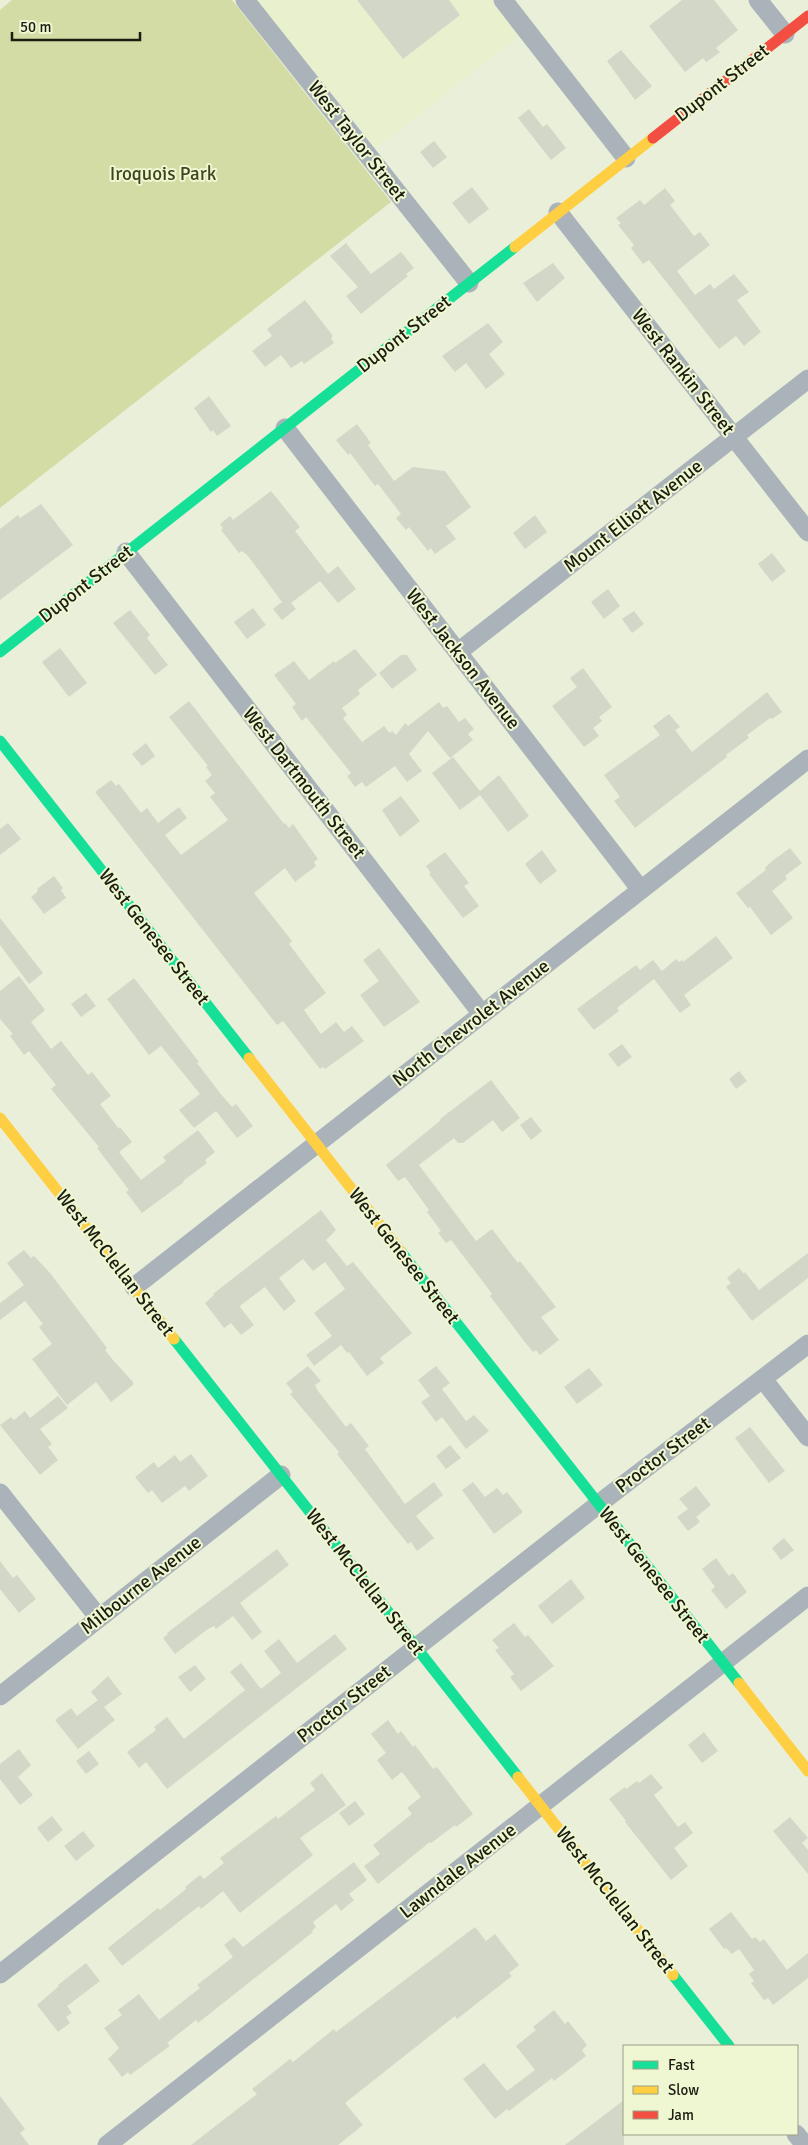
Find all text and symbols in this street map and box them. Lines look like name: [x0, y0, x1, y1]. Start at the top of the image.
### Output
scale bar: [12, 10, 140, 42]
text: 50 m: [20, 18, 51, 36]
street label: Dupont Street: [670, 38, 774, 127]
street label: West Taylor Street: [303, 76, 412, 206]
park label: Iroquois Park: [110, 162, 217, 186]
street label: Dupont Street: [352, 289, 456, 378]
street label: West Rankin Street: [626, 304, 740, 440]
street label: Mount Elliott Avenue: [559, 454, 707, 578]
street label: Dupont Street: [34, 539, 138, 628]
street label: West Jackson Avenue: [401, 584, 525, 734]
street label: West Dartmouth Street: [237, 702, 371, 864]
street label: West Genesee Street: [93, 864, 215, 1010]
street label: North Chevrolet Avenue: [388, 954, 554, 1092]
street label: West Genesee Street: [343, 1183, 465, 1329]
street label: West McClellan Street: [50, 1185, 180, 1341]
street label: Proctor Street: [611, 1411, 716, 1499]
street label: West Genesee Street: [593, 1502, 715, 1648]
street label: West McClellan Street: [300, 1504, 430, 1660]
street label: Milbourne Avenue: [76, 1530, 206, 1640]
street label: Proctor Street: [292, 1660, 396, 1748]
street label: Lawndale Avenue: [395, 1818, 521, 1924]
street label: West McClellan Street: [550, 1822, 680, 1978]
legend: [623, 2045, 798, 2135]
text: Fast: [668, 2056, 695, 2074]
text: Slow: [668, 2081, 699, 2099]
text: Jam: [668, 2106, 694, 2124]

